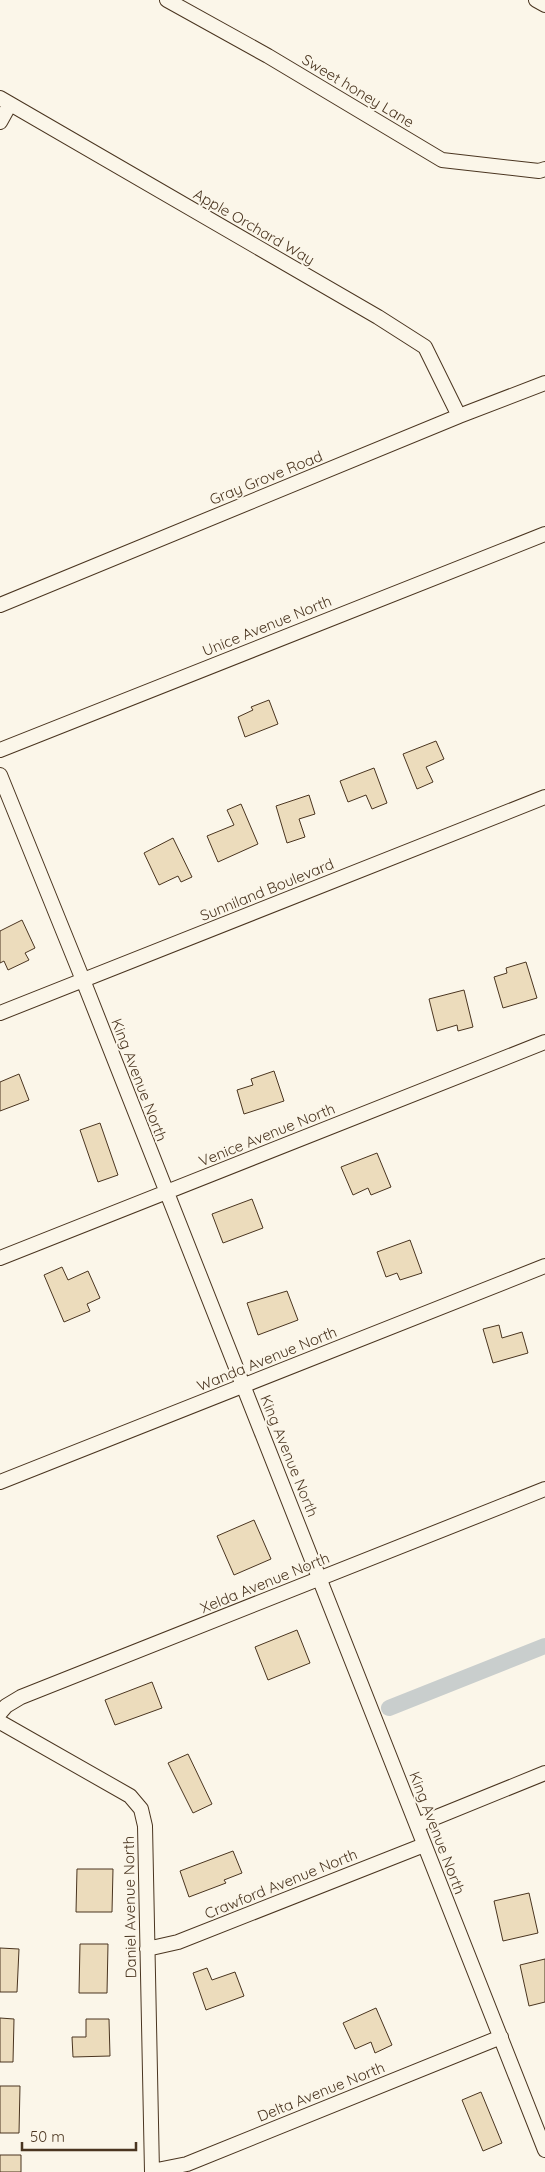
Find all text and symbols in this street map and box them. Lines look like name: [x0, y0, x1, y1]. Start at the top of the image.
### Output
street label: Sweet honey Lane: [299, 50, 418, 132]
street label: Apple Orchard Way: [190, 184, 318, 269]
street label: Gray Grove Road: [207, 446, 325, 509]
street label: Unice Avenue North: [199, 591, 334, 660]
street label: Sunniland Boulevard: [197, 854, 336, 925]
street label: King Avenue North: [107, 1016, 172, 1144]
street label: Venice Avenue North: [196, 1099, 338, 1171]
street label: Wanda Avenue North: [194, 1322, 340, 1395]
street label: King Avenue North: [256, 1392, 323, 1520]
street label: Xelda Avenue North: [197, 1548, 332, 1617]
street label: King Avenue North: [405, 1769, 470, 1897]
street label: Daniel Avenue North: [119, 1836, 140, 1978]
street label: Crawford Avenue North: [202, 1844, 360, 1923]
street label: Delta Avenue North: [254, 2057, 387, 2126]
scale bar: [22, 2120, 136, 2152]
text: 50 m: [30, 2127, 65, 2146]

